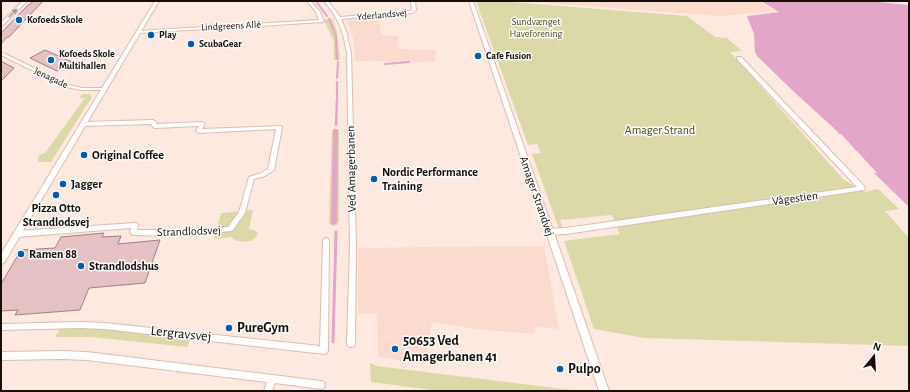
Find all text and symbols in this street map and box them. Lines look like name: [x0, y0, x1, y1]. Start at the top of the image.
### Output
one-way arrow: [8, 8, 18, 18]
street label: Yderlandsvej: [357, 8, 407, 22]
marker: Kofoeds Skole: [14, 15, 24, 25]
place label: Kofoeds Skole: [27, 15, 83, 25]
park label: Sundvænget Haveforening: [510, 17, 563, 39]
street label: Lindgreens Allé: [201, 19, 262, 33]
marker: Play: [146, 30, 156, 40]
place label: Play: [159, 30, 177, 40]
marker: ScubaGear: [186, 39, 196, 49]
place label: ScubaGear: [199, 39, 242, 49]
place label: Kofoeds Skole Multihallen: [59, 49, 115, 71]
marker: Cafe Fusion: [473, 51, 483, 61]
place label: Cafe Fusion: [486, 51, 531, 61]
marker: Kofoeds Skole Multihallen: [46, 55, 56, 65]
street label: Jenagade: [32, 66, 70, 90]
park label: Amager Strand: [625, 124, 695, 136]
street label: Ved Amagerbanen: [344, 126, 358, 212]
place label: Original Coffee: [92, 149, 164, 161]
marker: Original Coffee: [79, 150, 89, 160]
street label: Amager Strandvej: [517, 154, 556, 238]
place label: Nordic Performance Training: [382, 166, 478, 192]
marker: Nordic Performance Training: [369, 174, 379, 184]
place label: Jagger: [71, 178, 103, 190]
marker: Jagger: [58, 179, 68, 189]
street label: Vågestien: [771, 189, 819, 207]
marker: Pizza Otto Strandlodsvej: [51, 190, 61, 200]
place label: Pizza Otto Strandlodsvej: [23, 202, 89, 229]
street label: Strandlodsvej: [157, 224, 221, 239]
place label: Ramen 88: [29, 248, 77, 260]
marker: Ramen 88: [16, 249, 26, 259]
place label: Strandlodshus: [89, 260, 159, 272]
marker: Strandlodshus: [76, 261, 86, 271]
place label: PureGym: [237, 321, 289, 335]
marker: PureGym: [224, 323, 234, 333]
street label: Lergravsvej: [150, 324, 212, 344]
place label: 50653 Ved Amagerbanen 41: [403, 334, 497, 364]
north arrow: [854, 336, 894, 376]
text: N: [872, 341, 882, 353]
marker: 50653 Ved Amagerbanen 41: [390, 344, 400, 354]
place label: Pulpo: [568, 362, 601, 376]
marker: Pulpo: [555, 364, 565, 374]

